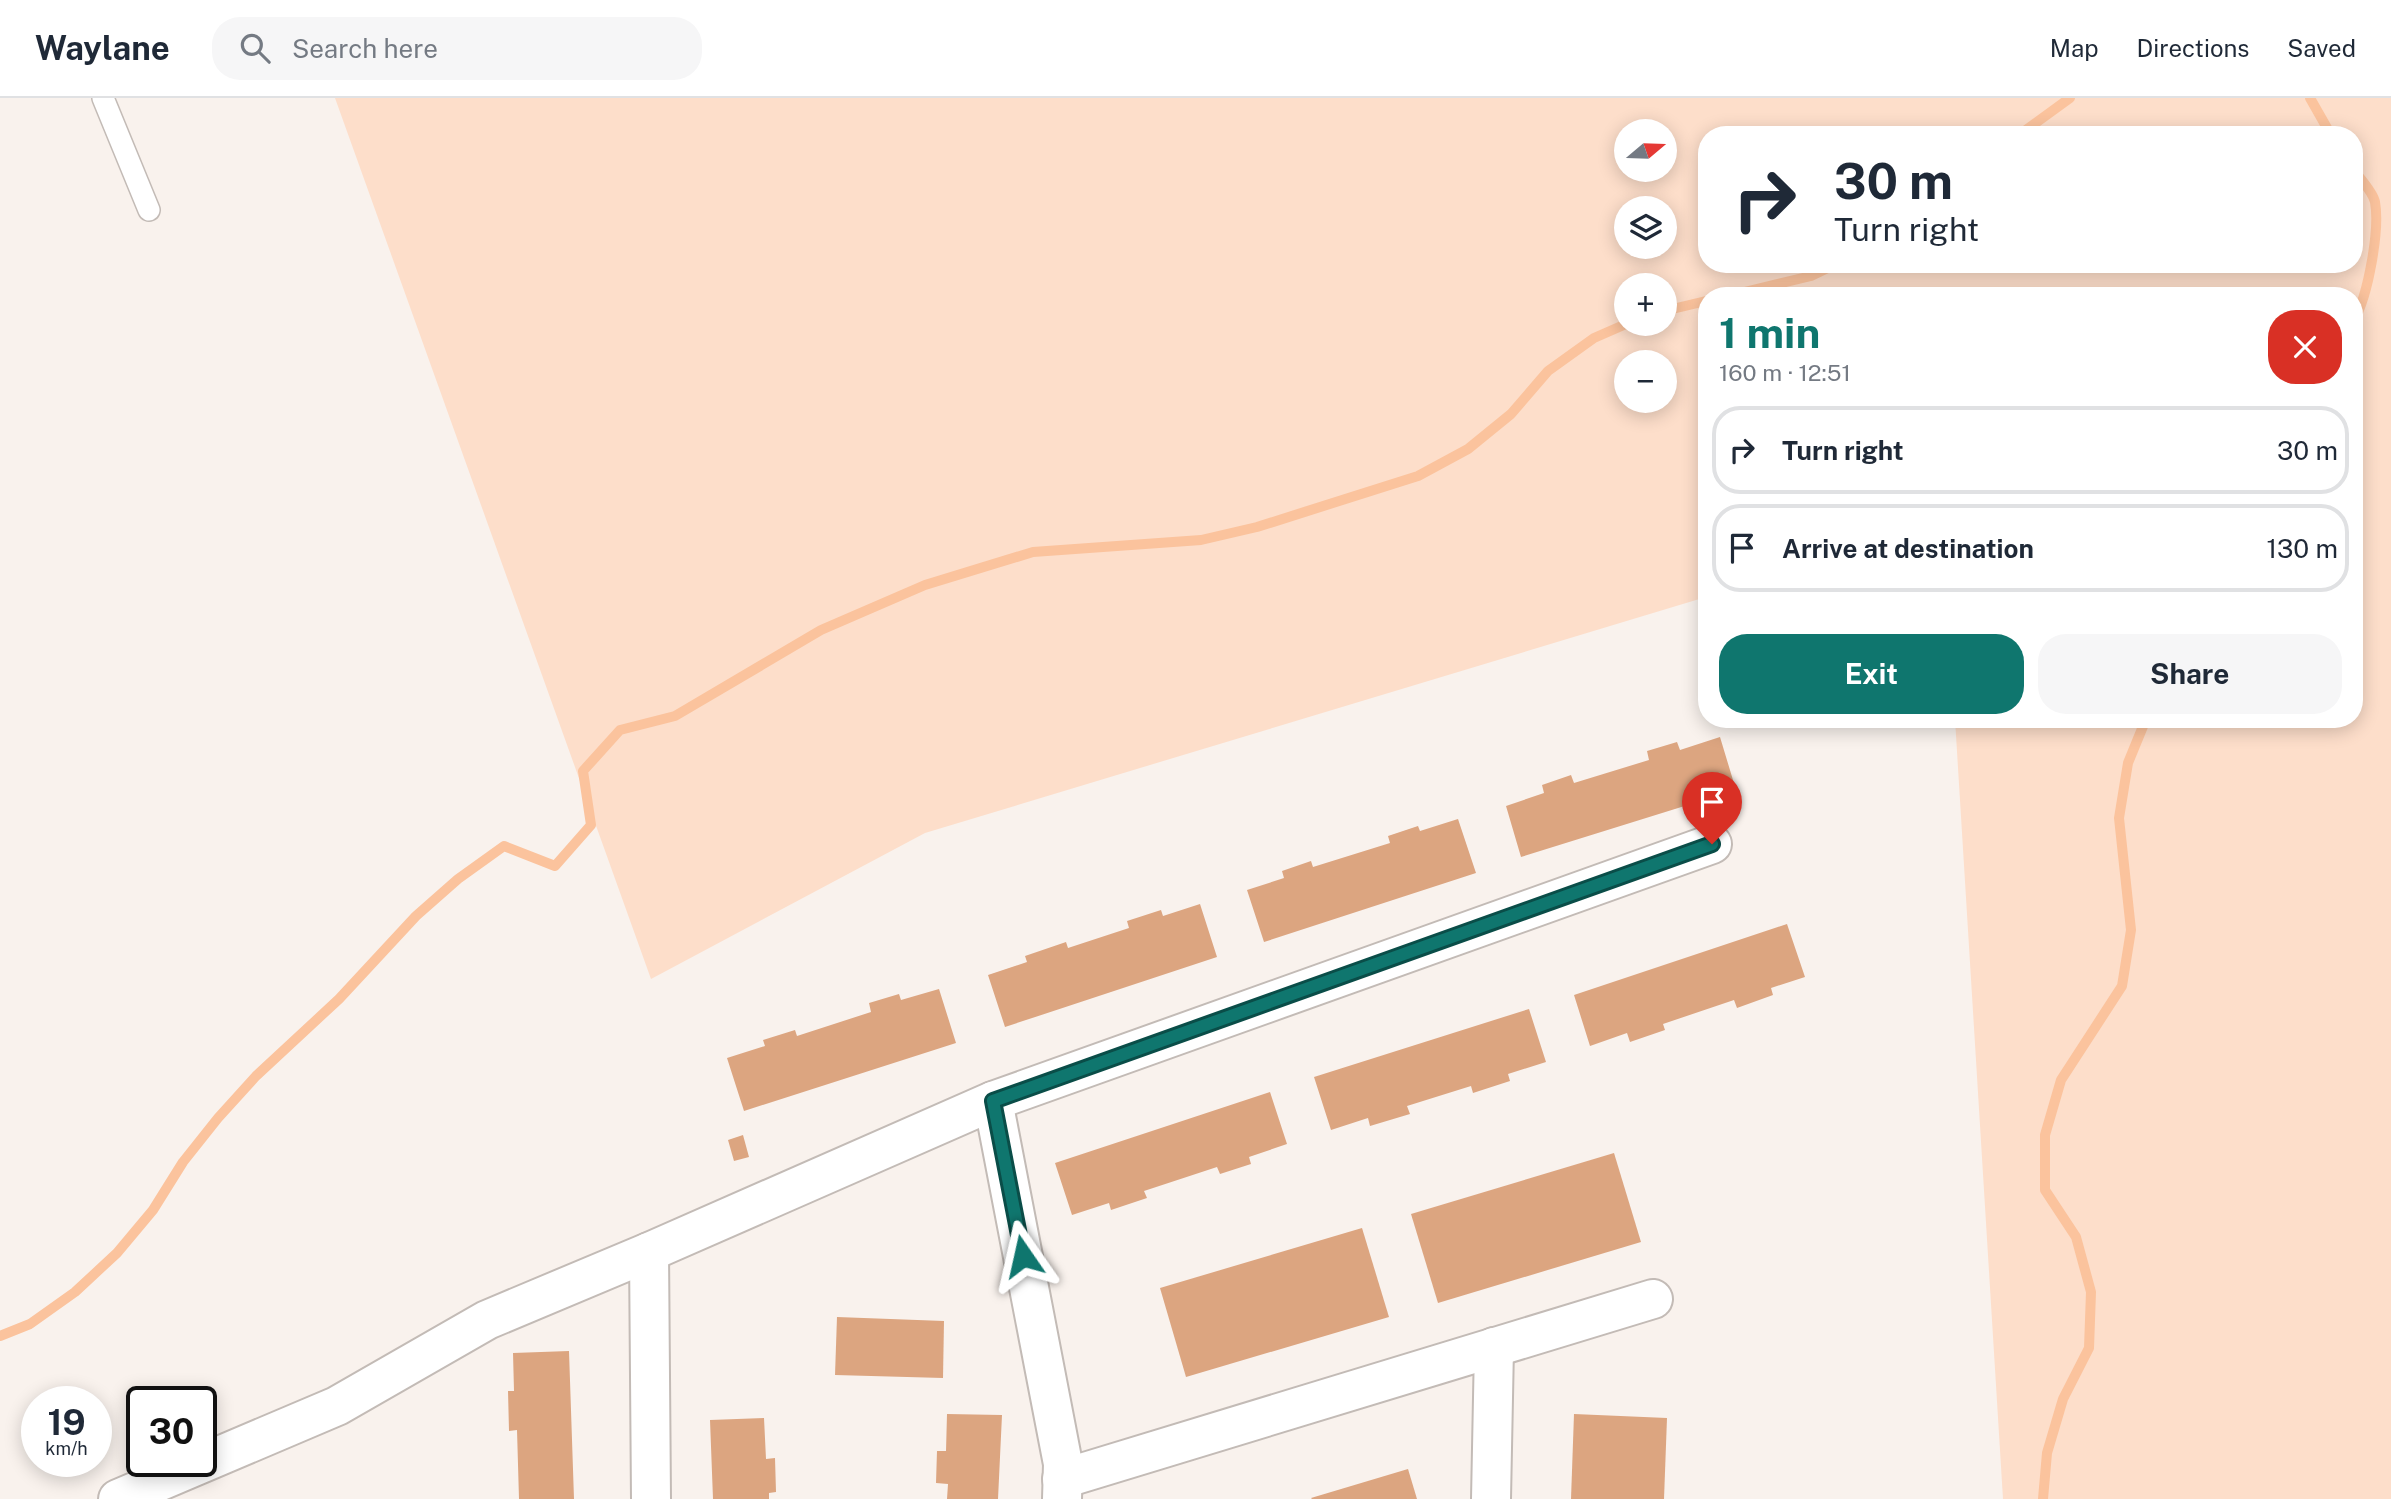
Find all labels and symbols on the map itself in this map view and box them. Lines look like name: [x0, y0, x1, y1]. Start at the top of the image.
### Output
north arrow: [1614, 119, 1676, 182]
pin: [1682, 772, 1742, 844]
position arrow: [986, 1219, 1060, 1293]
speed limit sign: 30: [126, 1386, 217, 1477]

